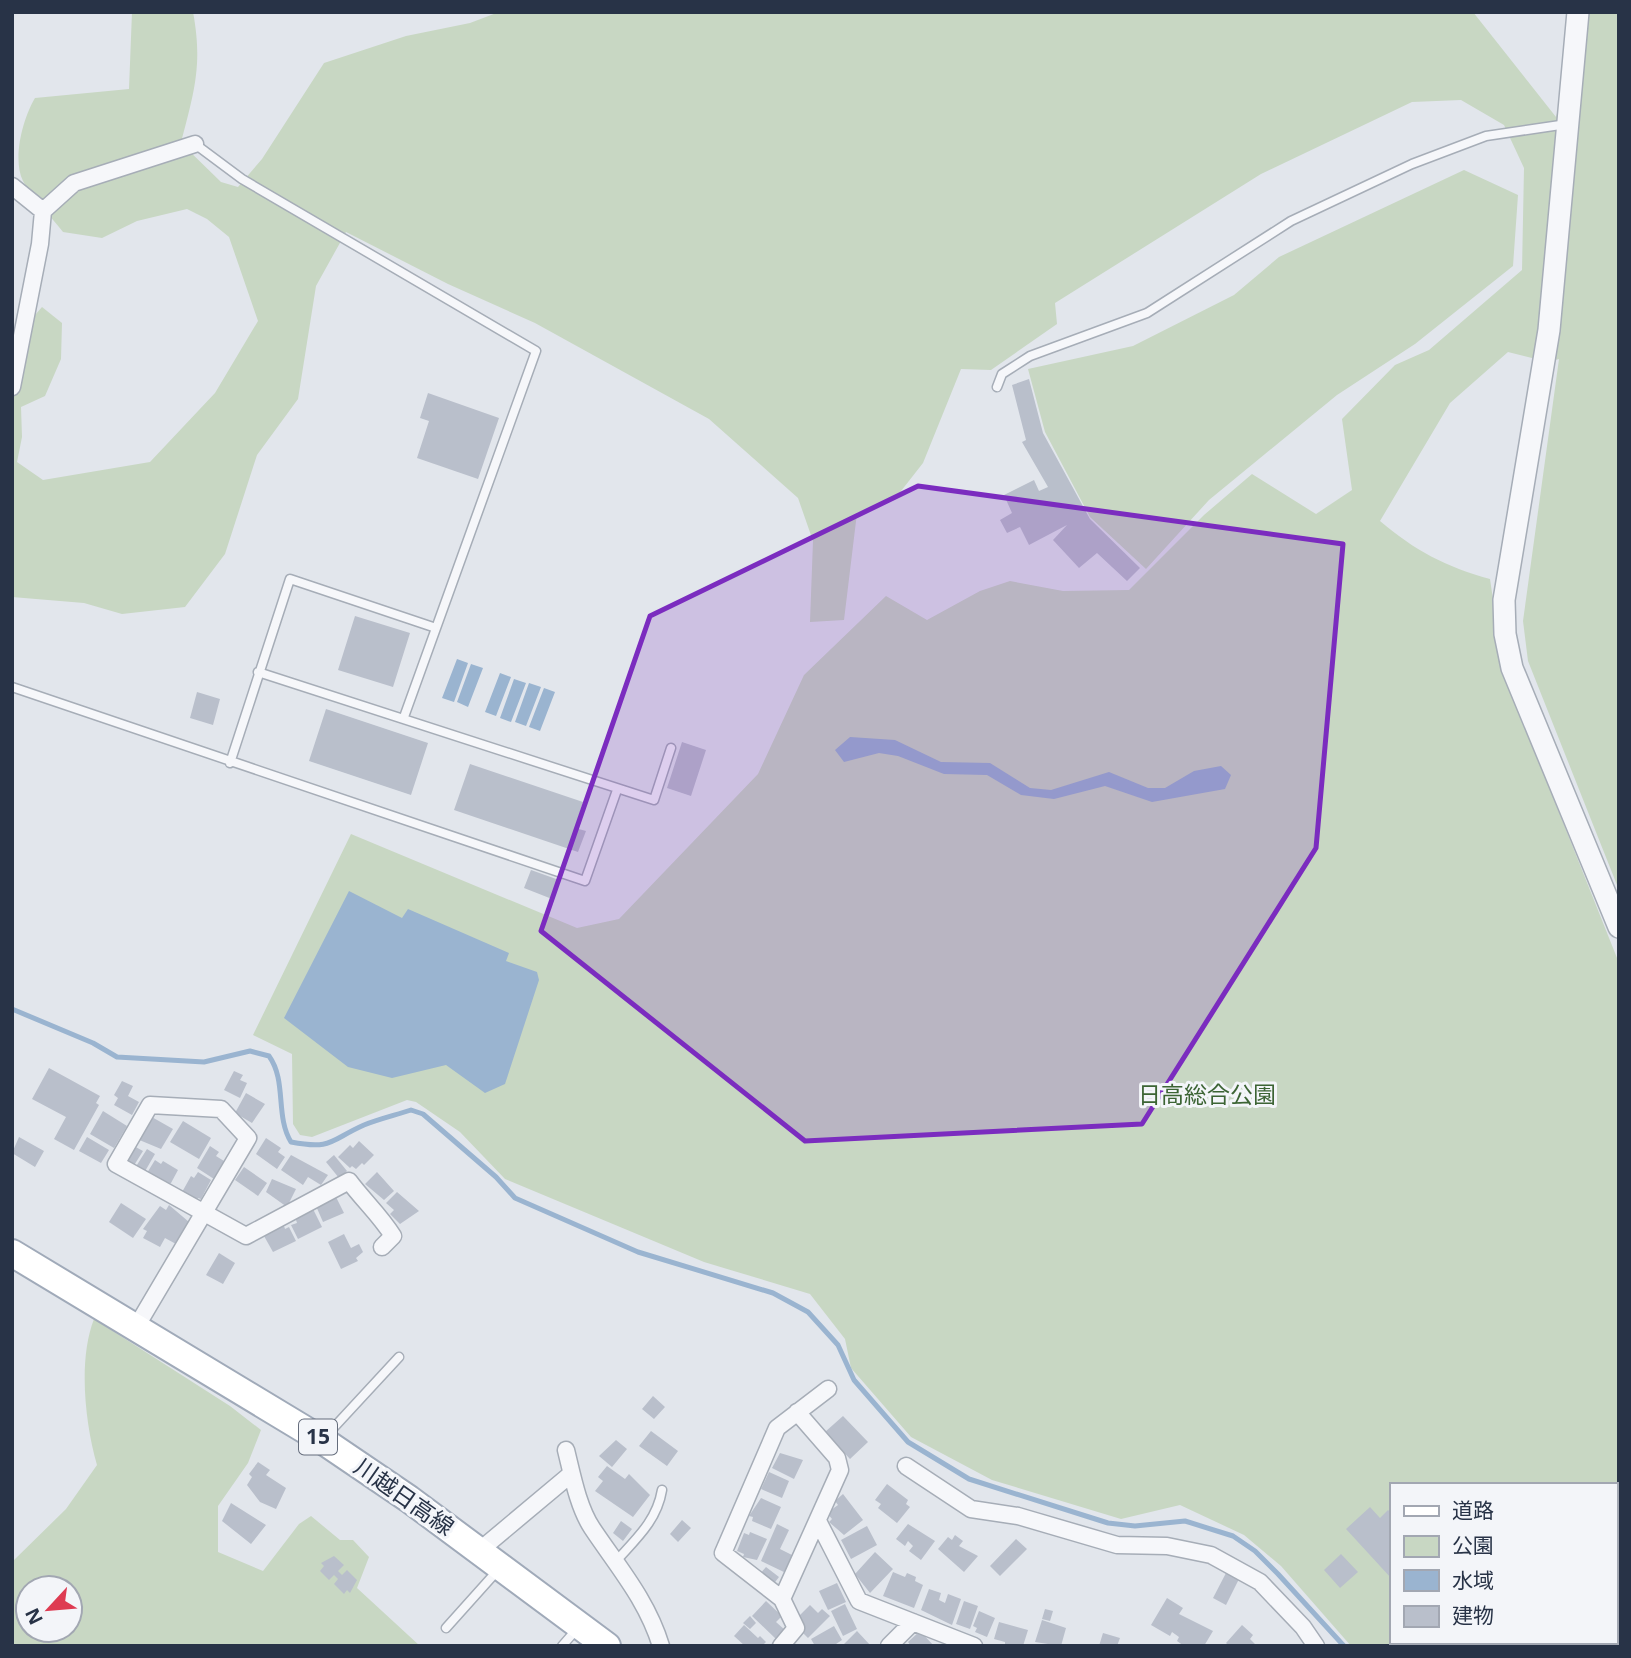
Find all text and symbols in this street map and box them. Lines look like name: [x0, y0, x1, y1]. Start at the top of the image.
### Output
park label: 日高総合公園: [1138, 1078, 1276, 1110]
road number: 15: [299, 1420, 337, 1454]
street label: 川越日高線: [348, 1450, 461, 1542]
legend: [1390, 1483, 1617, 1644]
text: 道路: [1452, 1496, 1494, 1524]
text: 公園: [1452, 1531, 1494, 1559]
text: 水域: [1452, 1566, 1494, 1594]
north arrow: [14, 1574, 84, 1644]
text: 建物: [1452, 1601, 1494, 1629]
text: N: [19, 1604, 49, 1629]

